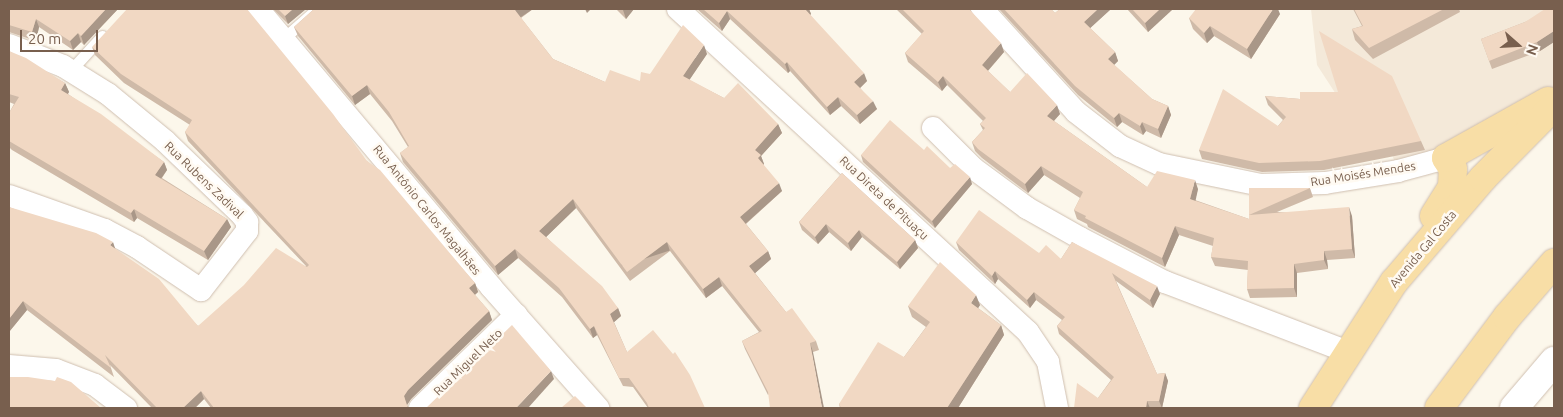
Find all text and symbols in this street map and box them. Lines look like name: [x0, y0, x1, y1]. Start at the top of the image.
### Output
scale bar: [22, 20, 100, 52]
north arrow: [1493, 20, 1543, 70]
text: 20 m: [28, 30, 61, 47]
text: N: [1523, 42, 1541, 57]
street label: Rua Rubens Zadival: [162, 139, 246, 221]
street label: Rua Antônio Carlos Magalhães: [370, 142, 484, 278]
street label: Rua Direta de Pituaçu: [837, 153, 931, 243]
street label: Rua Moisés Mendes: [1309, 159, 1417, 189]
street label: Avenida Gal Costa: [1387, 208, 1459, 290]
street label: Rua Miguel Neto: [431, 326, 505, 398]

